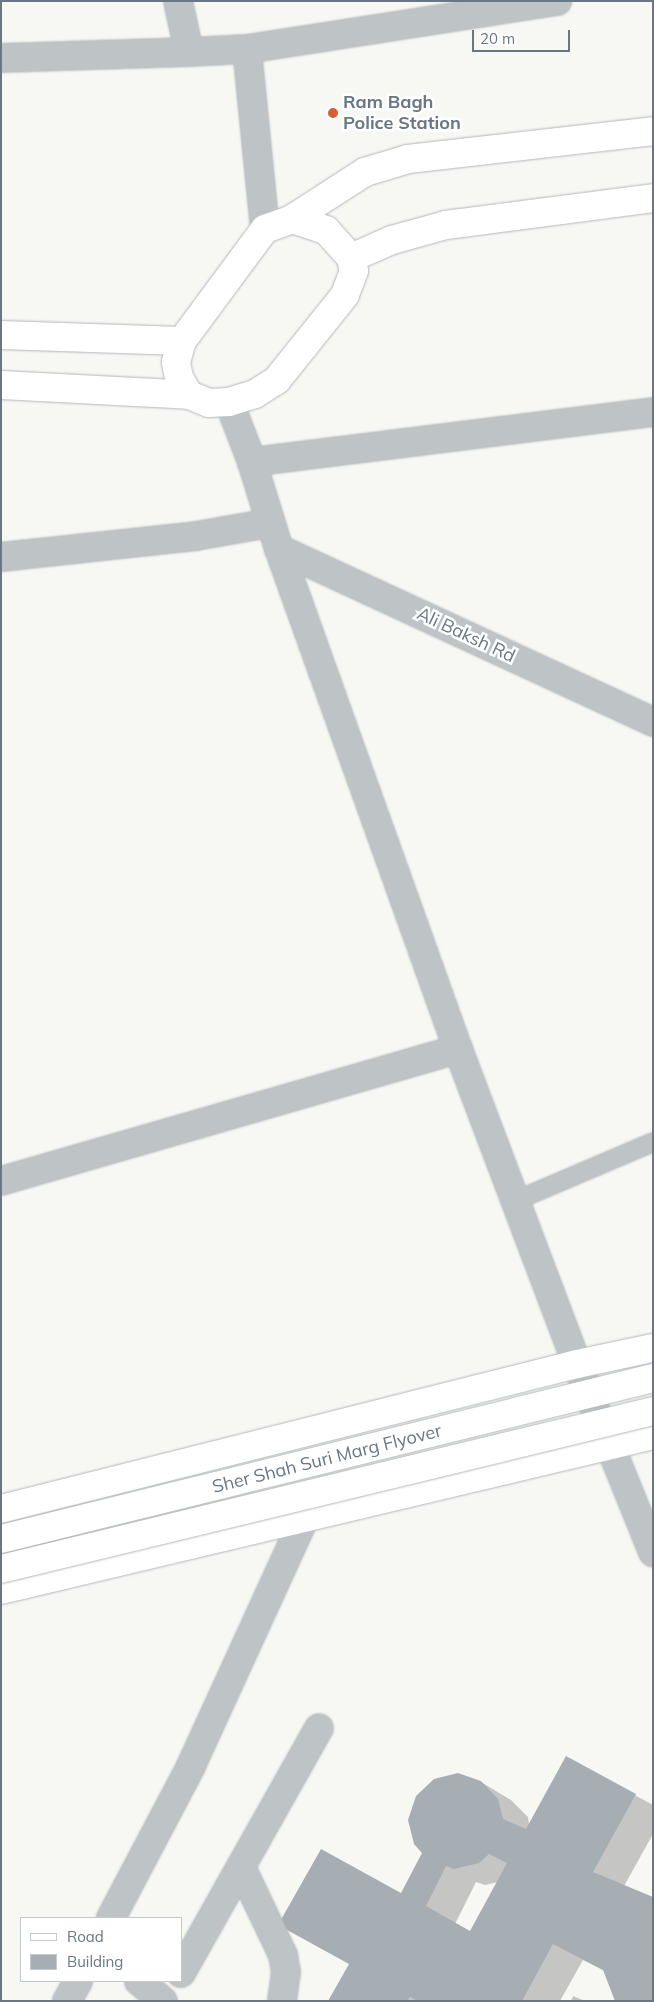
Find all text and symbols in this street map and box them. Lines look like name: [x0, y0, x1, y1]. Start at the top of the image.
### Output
scale bar: [474, 20, 572, 52]
text: 20 m: [480, 29, 515, 48]
place label: Ram Bagh Police Station: [343, 92, 461, 134]
marker: Ram Bagh Police Station: [327, 107, 339, 119]
street label: Ali Baksh Rd: [413, 603, 519, 667]
street label: Sher Shah Suri Marg Flyover: [210, 1420, 444, 1498]
legend: [20, 1917, 182, 1982]
text: Road: [67, 1927, 104, 1946]
text: Building: [67, 1952, 123, 1971]

